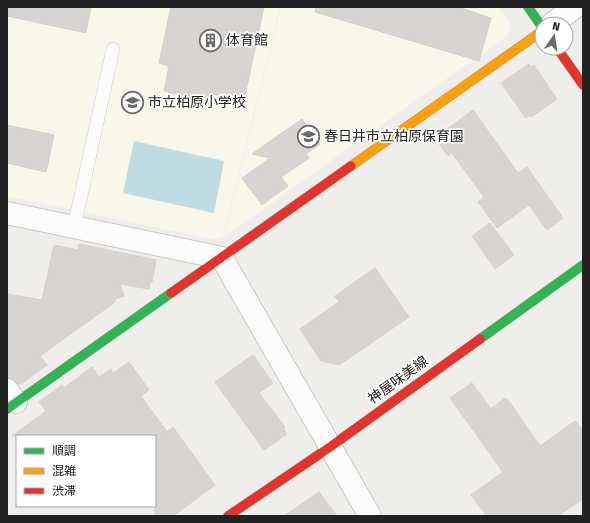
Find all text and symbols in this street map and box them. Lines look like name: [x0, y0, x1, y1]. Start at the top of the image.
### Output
north arrow: [534, 16, 574, 56]
text: N: [551, 20, 561, 34]
building icon: 体育館: [198, 27, 224, 53]
place label: 体育館: [226, 32, 268, 49]
school or university icon: 市立柏原小学校: [119, 89, 145, 115]
place label: 市立柏原小学校: [148, 94, 246, 111]
school or university icon: 春日井市立柏原保育園: [295, 123, 321, 149]
place label: 春日井市立柏原保育園: [324, 128, 464, 145]
street label: 神屋味美線: [365, 353, 431, 407]
legend: [16, 435, 156, 507]
text: 順調: [52, 444, 76, 458]
text: 混雑: [52, 464, 76, 478]
text: 渋滞: [52, 484, 76, 498]

